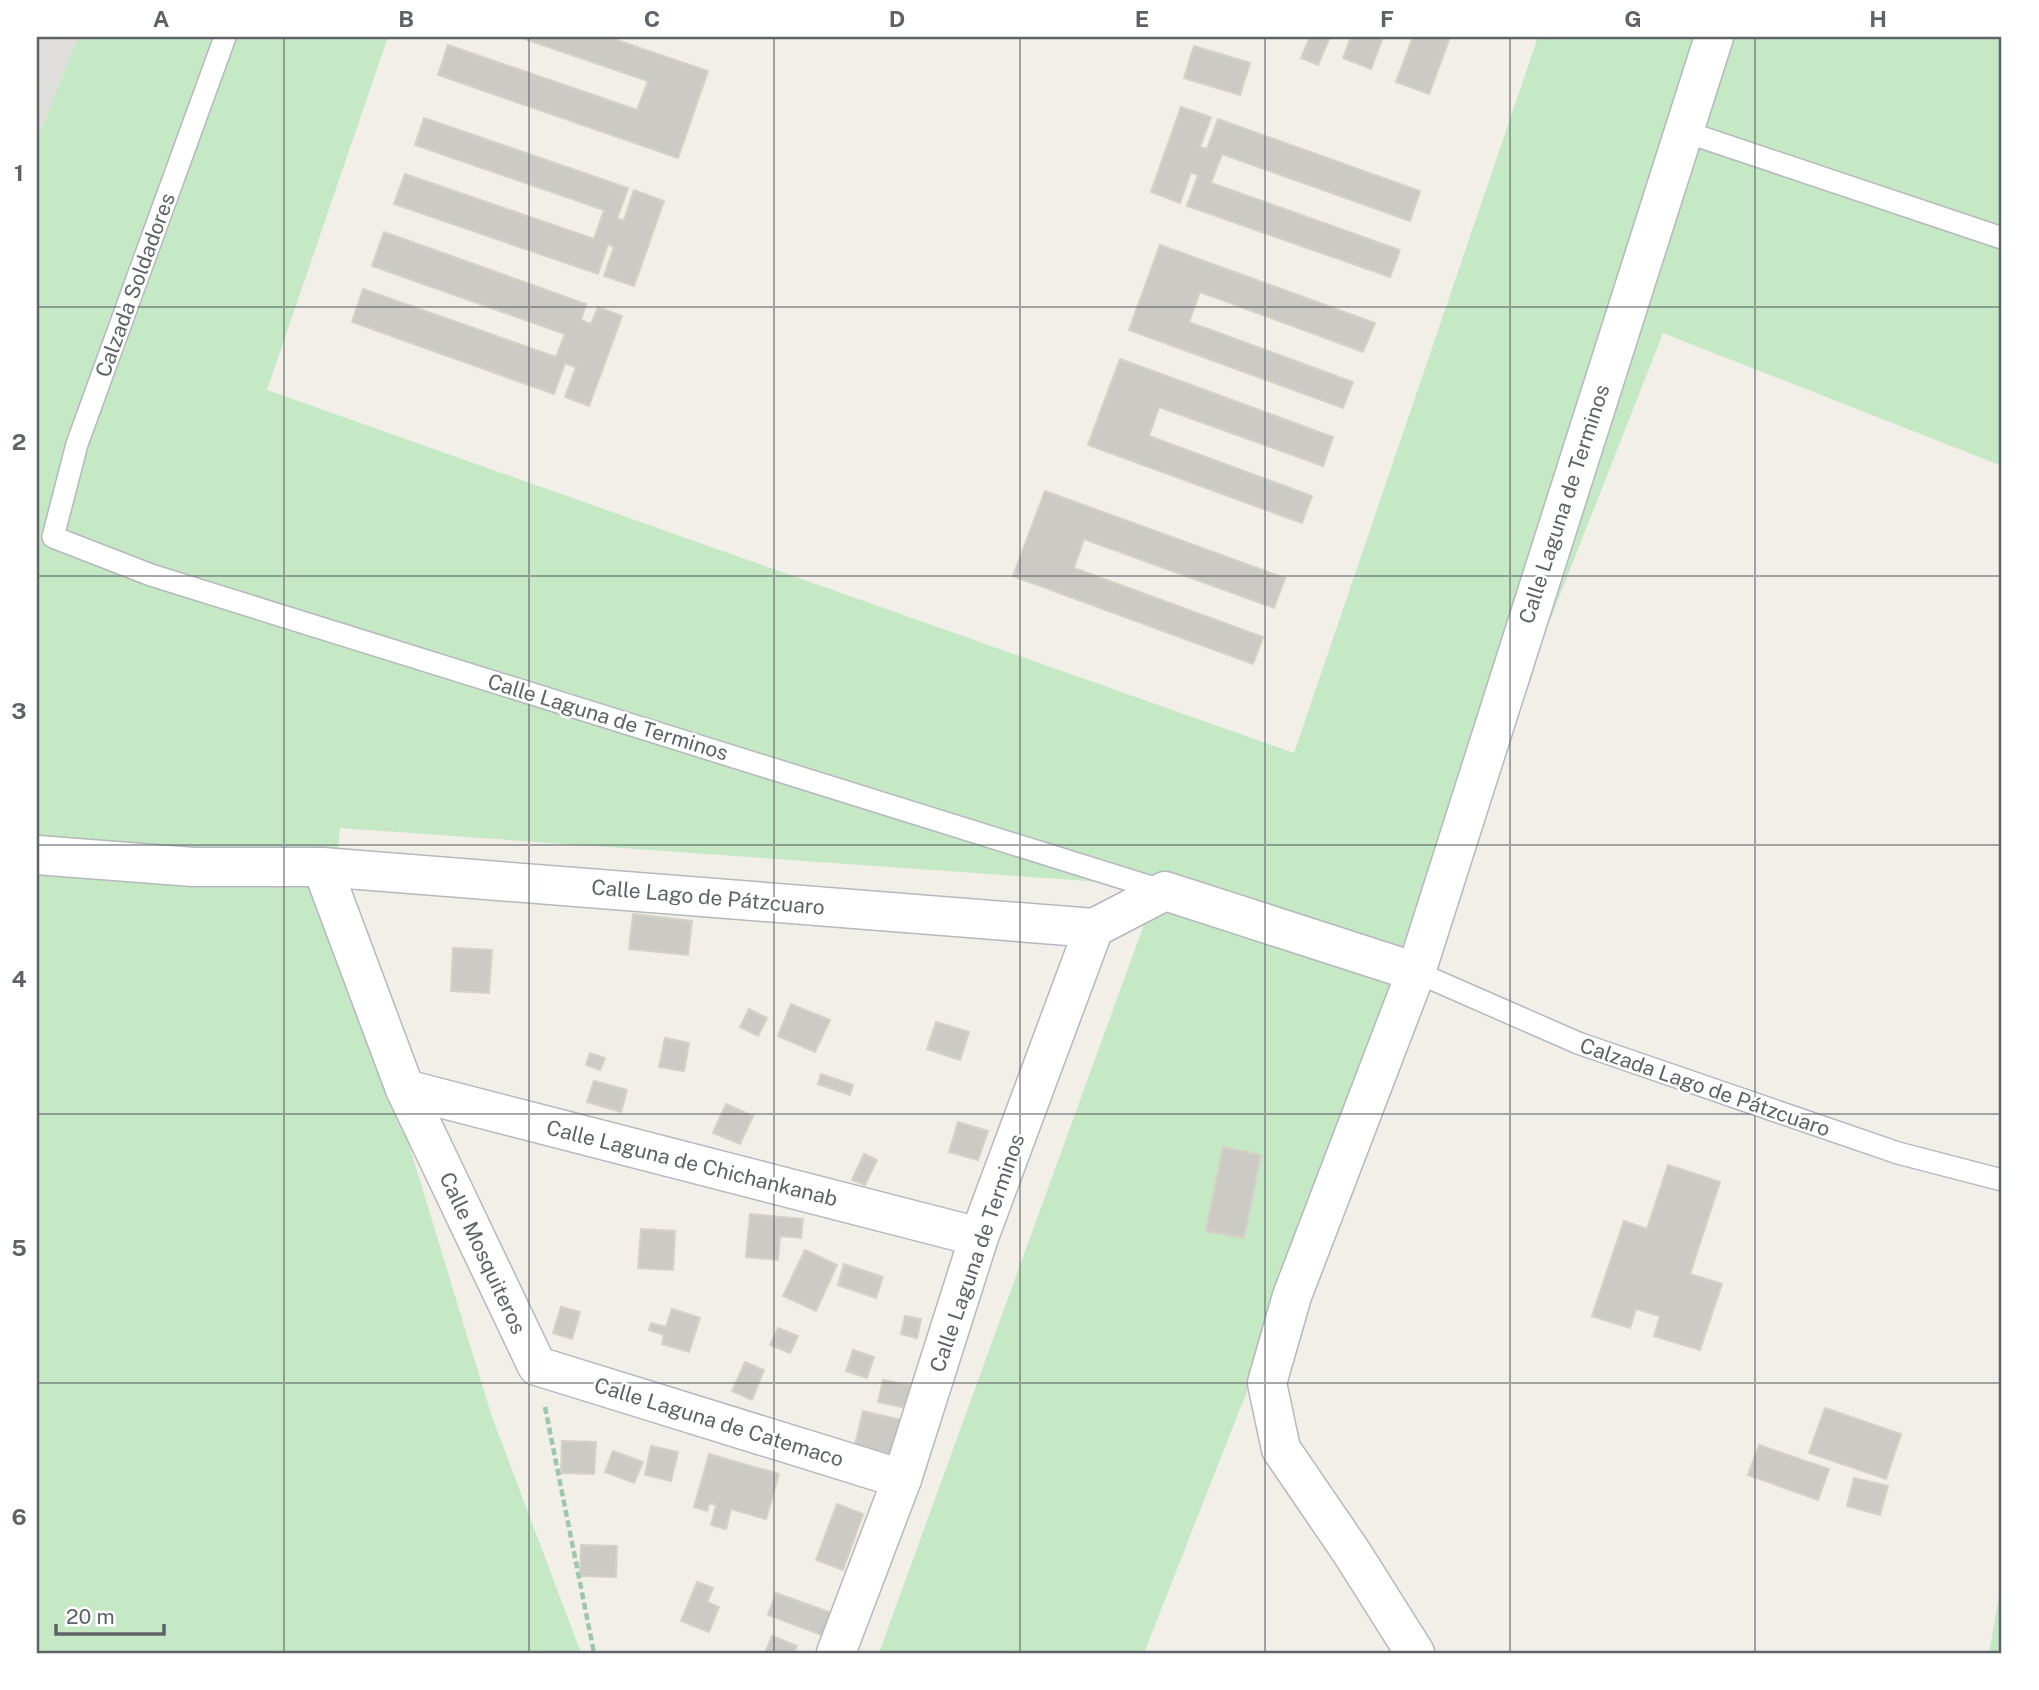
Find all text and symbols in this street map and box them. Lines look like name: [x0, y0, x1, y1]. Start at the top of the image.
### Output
text: A: [153, 5, 170, 32]
text: B: [398, 5, 414, 32]
text: C: [644, 5, 660, 32]
text: D: [889, 5, 905, 32]
text: E: [1135, 5, 1149, 32]
text: F: [1380, 5, 1394, 32]
text: G: [1624, 5, 1642, 32]
text: H: [1869, 5, 1887, 32]
text: 1: [14, 159, 24, 186]
street label: Calzada Soldadores: [90, 189, 180, 381]
street label: Calle Laguna de Terminos: [1513, 381, 1615, 627]
text: 2: [12, 428, 26, 455]
street label: Calle Laguna de Terminos: [485, 668, 731, 766]
text: 3: [11, 697, 27, 724]
street label: Calle Lago de Pátzcuaro: [590, 874, 826, 920]
text: 4: [11, 965, 27, 992]
street label: Calzada Lago de Pátzcuaro: [1577, 1032, 1833, 1142]
street label: Calle Laguna de Chichankanab: [544, 1115, 840, 1211]
street label: Calle Laguna de Terminos: [924, 1131, 1030, 1375]
street label: Calle Mosquiteros: [435, 1168, 531, 1338]
text: 5: [11, 1234, 27, 1261]
street label: Calle Laguna de Catemaco: [591, 1372, 847, 1472]
text: 6: [11, 1503, 27, 1530]
scale bar: [56, 1592, 164, 1636]
text: 20 m: [66, 1604, 115, 1629]

